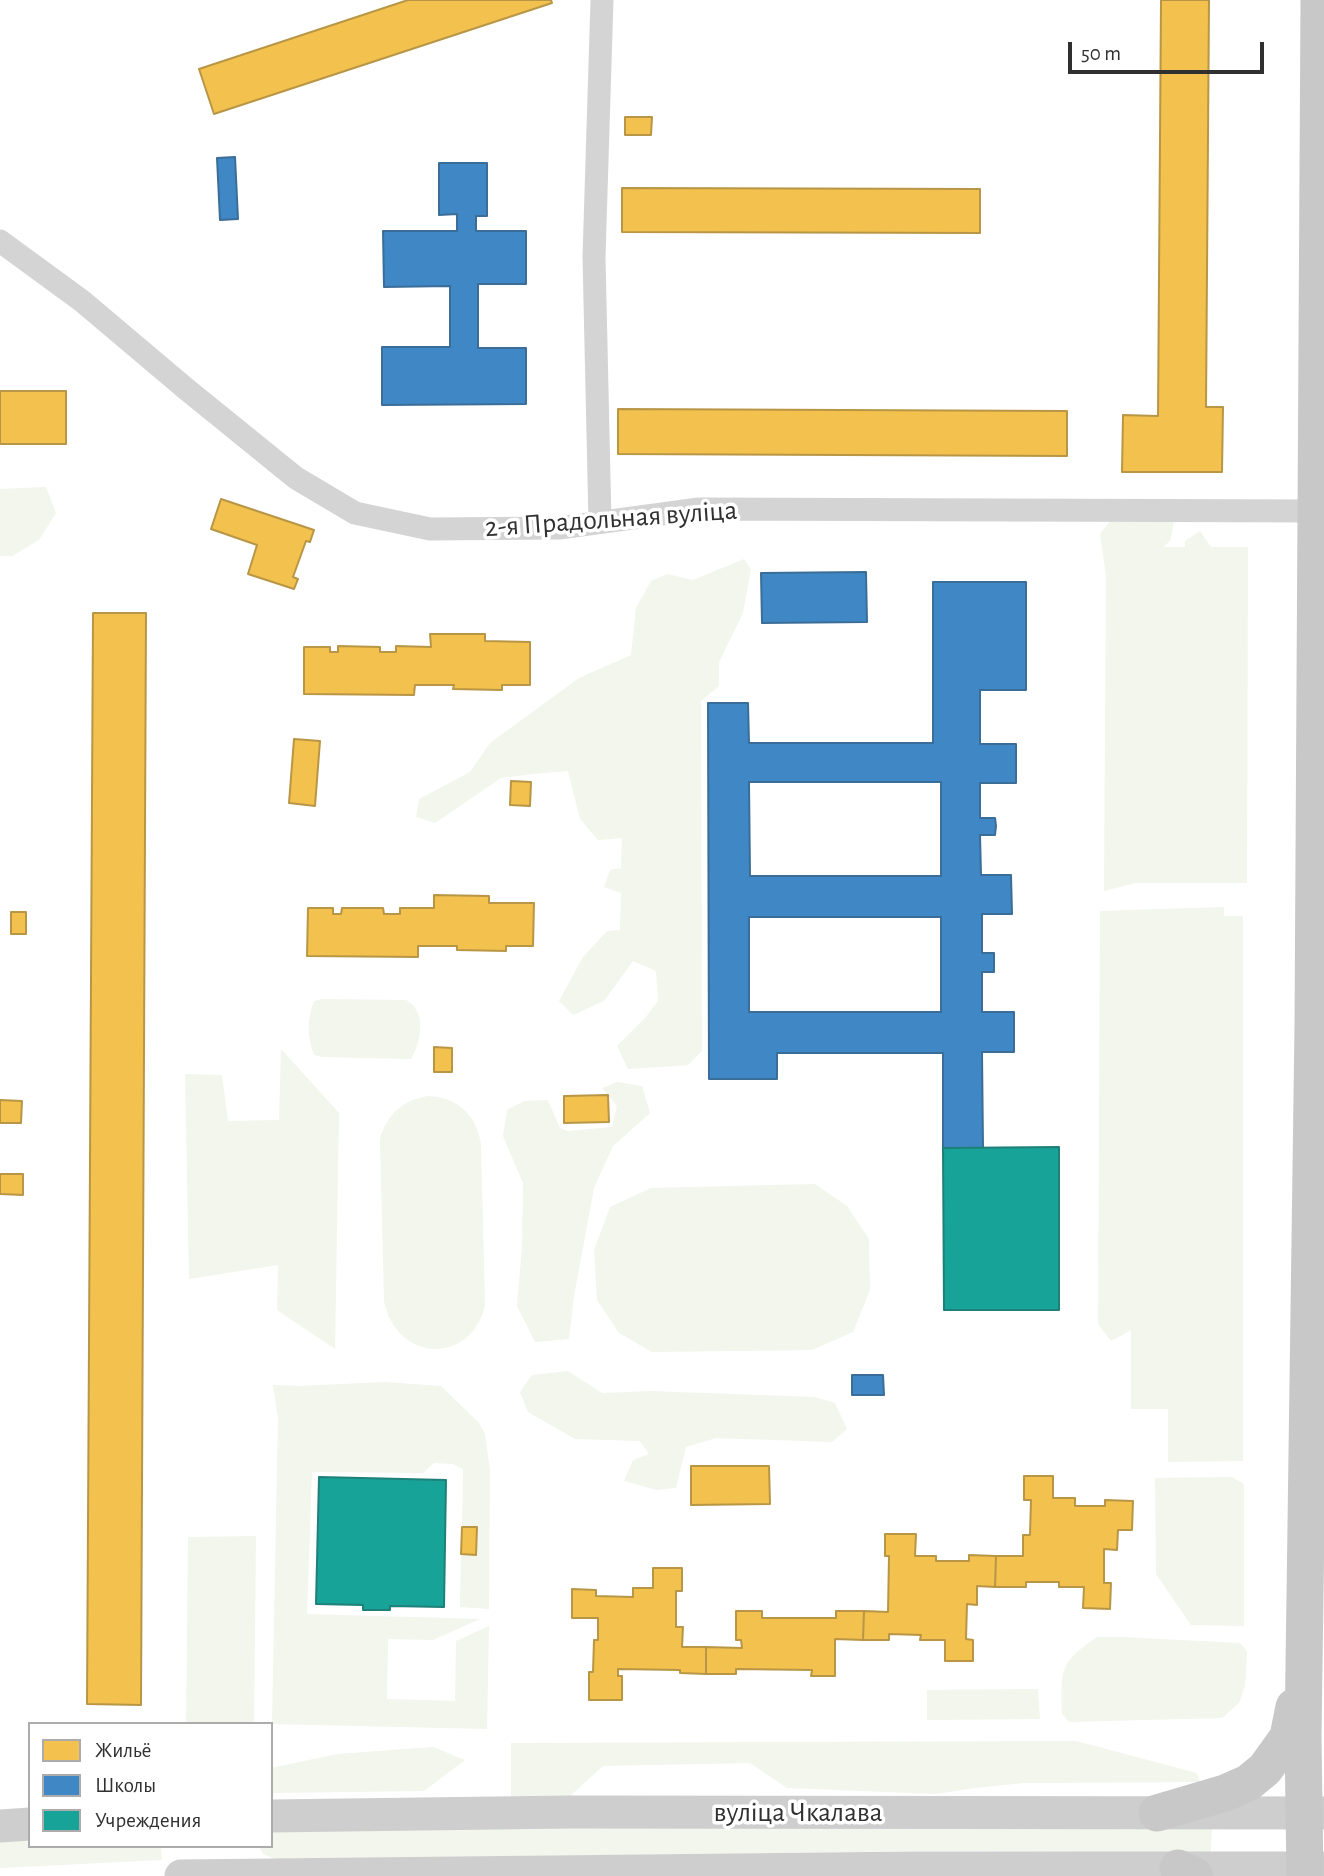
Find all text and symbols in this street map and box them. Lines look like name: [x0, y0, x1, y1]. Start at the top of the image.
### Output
scale bar: [1072, 28, 1268, 72]
text: 50 m: [1081, 43, 1121, 64]
street label: 2-я Прадольная вуліца: [484, 493, 738, 545]
legend: [28, 1722, 273, 1848]
text: Жильё: [95, 1740, 151, 1761]
text: Школы: [95, 1775, 156, 1796]
street label: вуліца Чкалава: [714, 1796, 882, 1830]
text: Учреждения: [95, 1810, 201, 1831]

